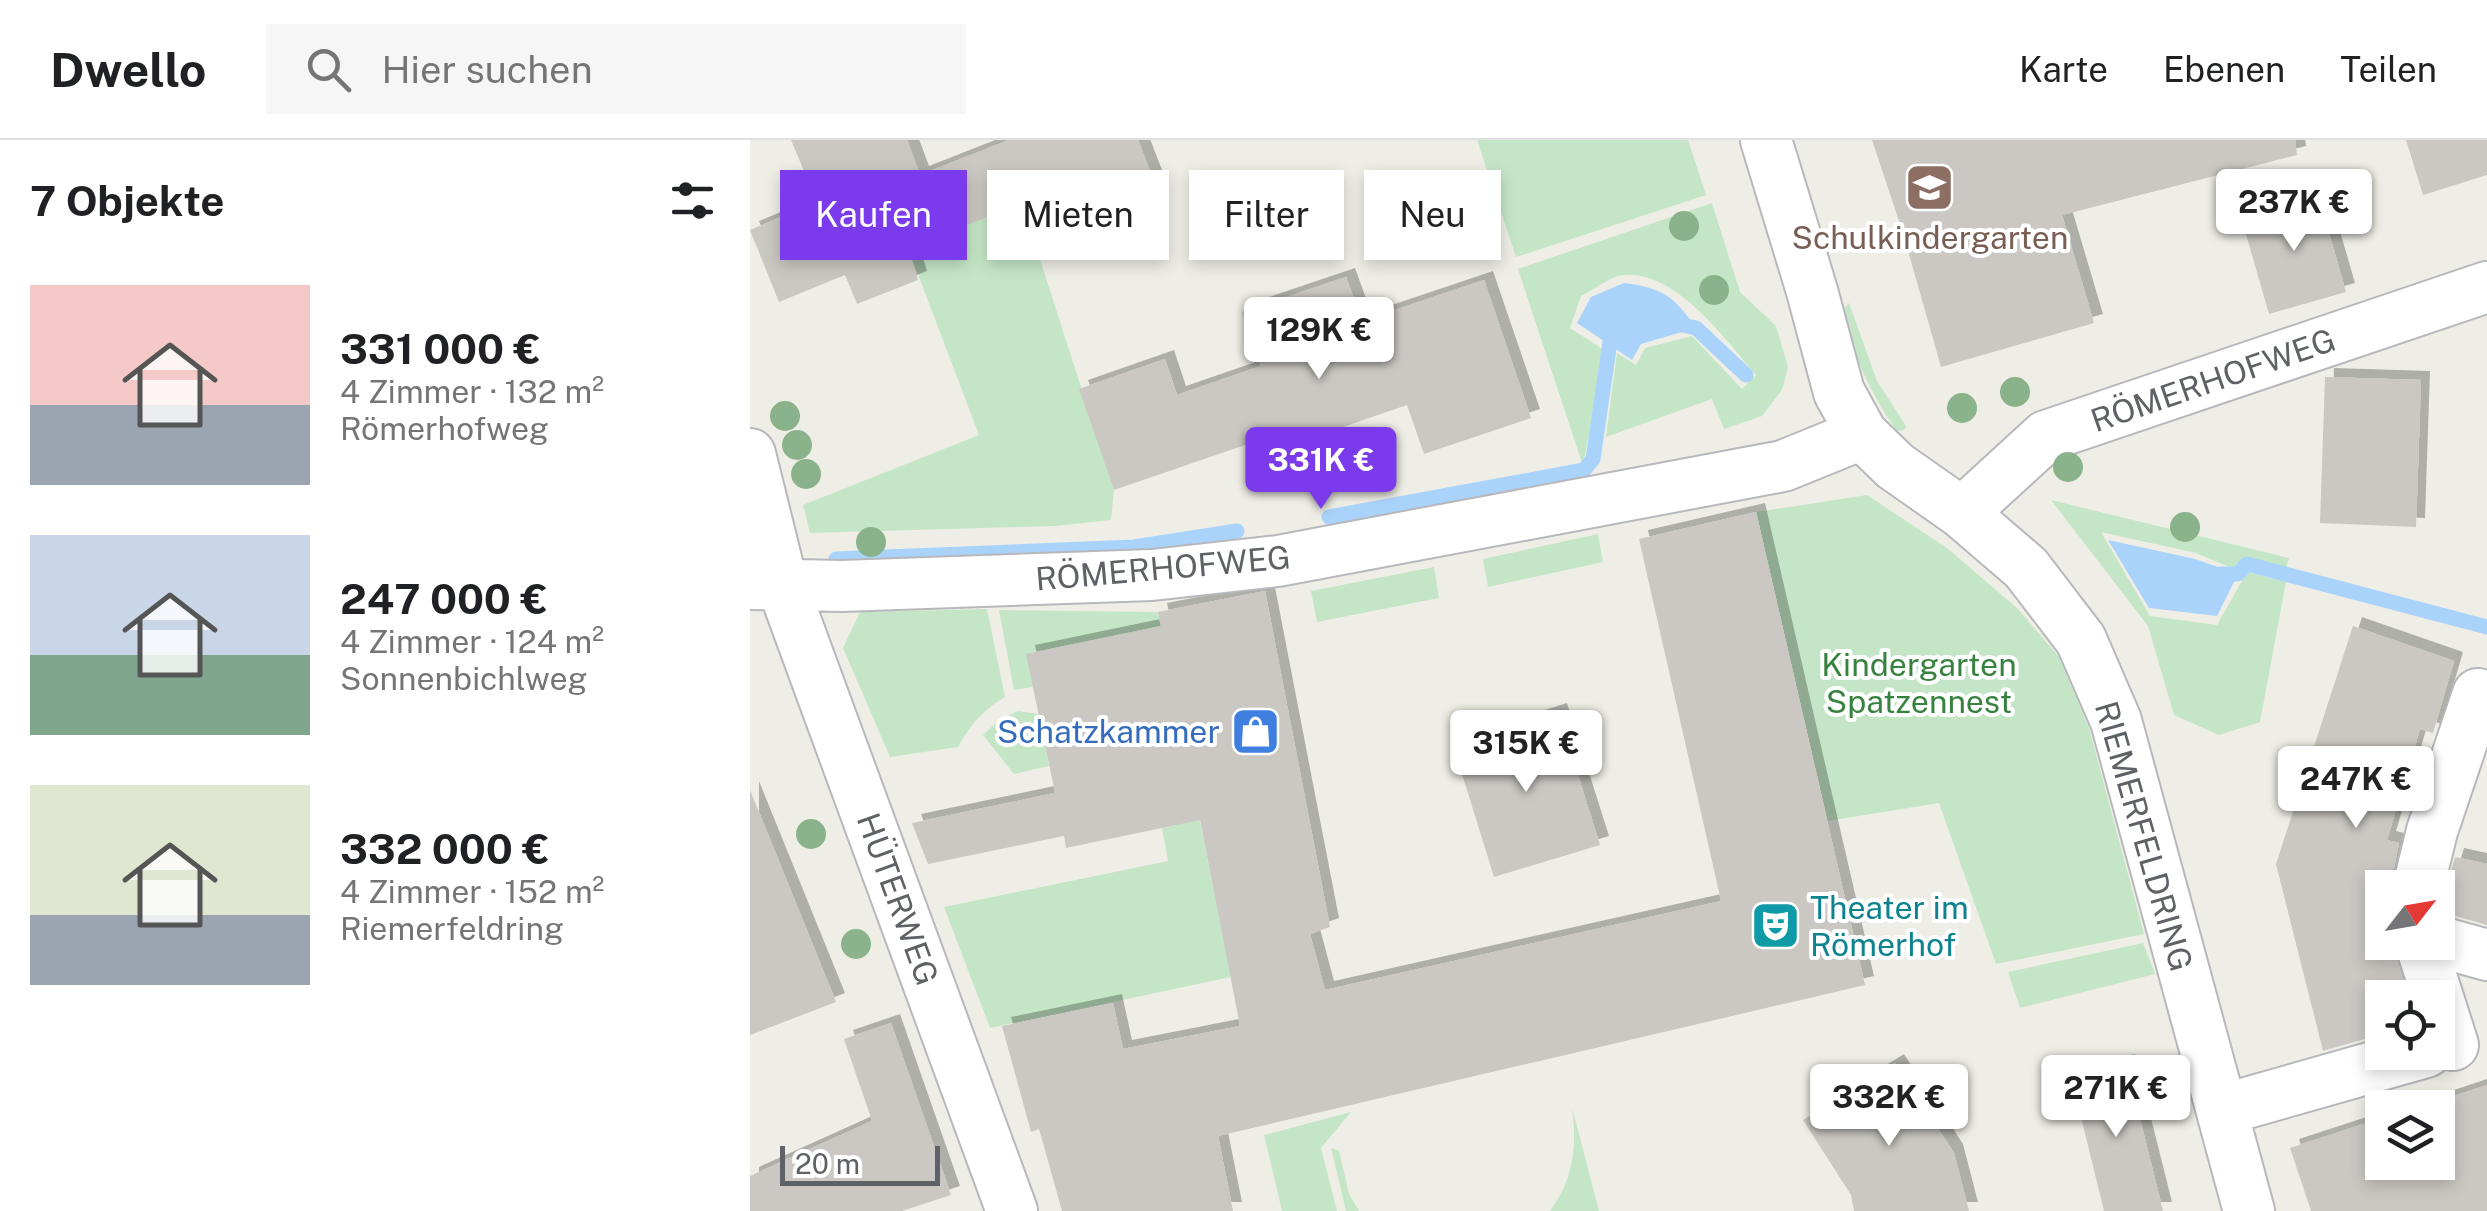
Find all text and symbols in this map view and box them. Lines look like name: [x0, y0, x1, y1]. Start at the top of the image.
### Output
search box: [266, 24, 966, 114]
text: Dwello: [50, 41, 206, 98]
icon: search: [301, 42, 356, 97]
text: Hier suchen: [381, 47, 593, 92]
text: Karte: [2019, 49, 2108, 90]
text: Ebenen: [2163, 49, 2285, 90]
text: Teilen: [2340, 49, 2437, 90]
school or university icon: Schulkindergarten: [1904, 161, 1956, 213]
pin: 237K €: [2213, 169, 2375, 254]
chip: Kaufen: [780, 170, 967, 260]
chip: Mieten: [987, 170, 1169, 260]
chip: Filter: [1189, 170, 1344, 260]
chip: Neu: [1364, 170, 1501, 260]
icon: filters: [665, 173, 720, 228]
text: 7 Objekte: [30, 176, 224, 225]
text: 237K €: [2238, 183, 2350, 220]
place label: Schulkindergarten: [1792, 219, 2068, 256]
pin: 129K €: [1238, 297, 1400, 382]
text: 129K €: [1266, 311, 1372, 348]
street label: RÖMERHOFWEG: [2086, 321, 2340, 439]
text: 331 000 €: [340, 324, 541, 373]
icon: home: [110, 325, 230, 445]
text: 4 Zimmer · 132 m²: [340, 373, 604, 410]
text: Römerhofweg: [340, 410, 549, 447]
pin: 331K €: [1240, 427, 1402, 512]
text: 331K €: [1267, 441, 1375, 478]
street label: RÖMERHOFWEG: [1034, 538, 1292, 598]
text: 247 000 €: [340, 574, 548, 623]
icon: home: [110, 575, 230, 695]
text: 4 Zimmer · 124 m²: [340, 623, 604, 660]
park label: Kindergarten Spatzennest: [1821, 646, 2017, 720]
text: Sonnenbichlweg: [340, 660, 587, 697]
street label: RIEMERFELDRING: [2088, 697, 2200, 975]
shop icon: Schatzkammer: [1229, 705, 1281, 757]
pin: 315K €: [1445, 710, 1607, 795]
place label: Schatzkammer: [997, 713, 1220, 750]
text: 315K €: [1472, 724, 1580, 761]
pin: 247K €: [2275, 746, 2437, 831]
text: 247K €: [2300, 760, 2412, 797]
street label: HÜTERWEG: [850, 808, 946, 990]
text: 332 000 €: [340, 824, 550, 873]
icon: home: [110, 825, 230, 945]
north arrow: [2365, 870, 2455, 960]
map controls: [2365, 870, 2455, 1180]
text: 4 Zimmer · 152 m²: [340, 873, 604, 910]
place label: Theater im Römerhof: [1810, 889, 1969, 963]
theatre icon: Theater im Römerhof: [1749, 899, 1801, 951]
text: Riemerfeldring: [340, 910, 564, 947]
button: locate: [2365, 980, 2455, 1070]
pin: 271K €: [2035, 1055, 2197, 1140]
pin: 332K €: [1808, 1064, 1970, 1149]
text: 271K €: [2063, 1069, 2169, 1106]
text: 332K €: [1832, 1078, 1946, 1115]
button: layers: [2365, 1090, 2455, 1180]
scale bar: [780, 1141, 940, 1186]
text: 20 m: [795, 1147, 860, 1180]

